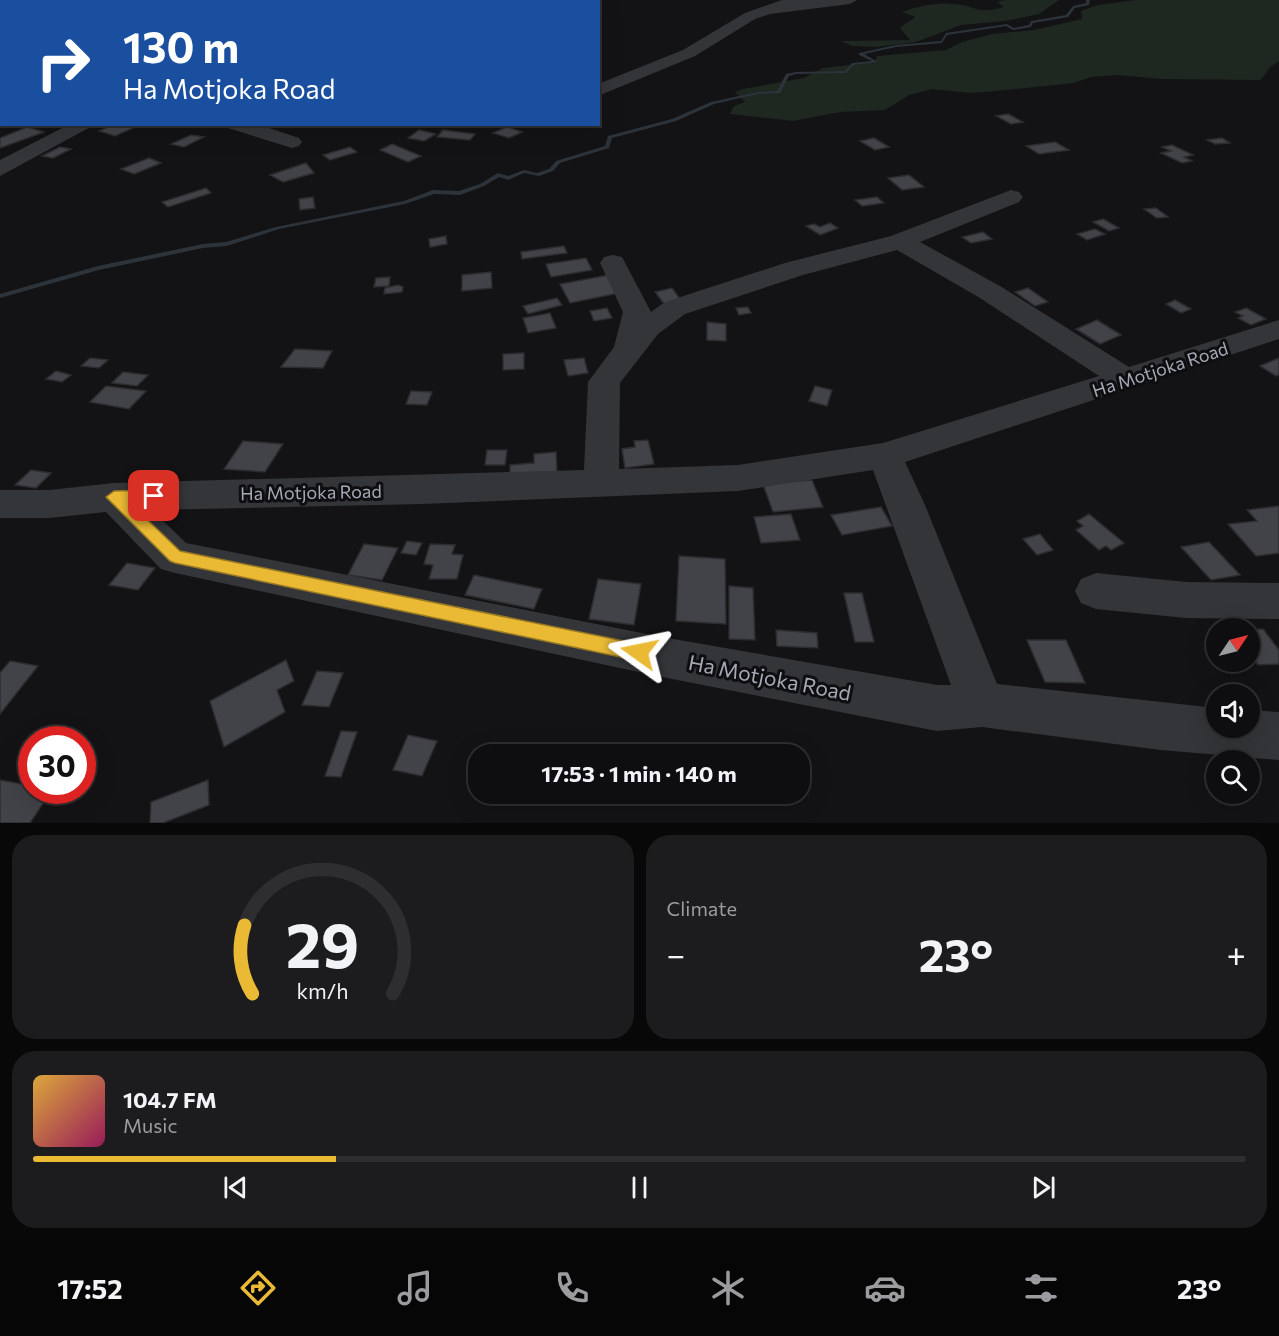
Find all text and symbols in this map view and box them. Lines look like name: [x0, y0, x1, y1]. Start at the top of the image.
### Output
text: 130 m: [123, 20, 239, 72]
icon: right: [24, 24, 102, 102]
text: Ha Motjoka Road: [123, 72, 335, 105]
street label: Ha Motjoka Road: [1089, 337, 1231, 401]
pin: [128, 470, 179, 521]
icon: arrive: [137, 479, 170, 512]
street label: Ha Motjoka Road: [240, 480, 382, 504]
north arrow: [1206, 618, 1260, 672]
map controls: [1206, 618, 1260, 804]
position arrow: [607, 620, 671, 684]
street label: Ha Motjoka Road: [687, 649, 853, 705]
button: sound: [1206, 684, 1260, 738]
speed limit sign: 30: [18, 726, 96, 804]
button: search: [1206, 750, 1260, 804]
text: 17:53 · 1 min · 140 m: [541, 760, 737, 787]
text: Climate: [667, 896, 737, 920]
text: 29: [286, 905, 360, 981]
text: 23°: [919, 926, 993, 981]
text: −: [667, 933, 685, 974]
text: +: [1227, 933, 1246, 974]
text: km/h: [297, 977, 349, 1003]
text: 104.7 FM: [123, 1086, 217, 1113]
text: Music: [123, 1113, 177, 1137]
icon: previous: [219, 1171, 252, 1204]
icon: pause: [623, 1171, 656, 1204]
icon: next: [1027, 1171, 1060, 1204]
icon: directions: [237, 1267, 279, 1309]
icon: music: [394, 1267, 436, 1309]
icon: phone: [551, 1267, 593, 1309]
icon: climate: [707, 1267, 749, 1309]
icon: car: [864, 1267, 906, 1309]
icon: filters: [1020, 1267, 1062, 1309]
text: 17:52: [57, 1272, 123, 1305]
text: 23°: [1177, 1272, 1222, 1305]

